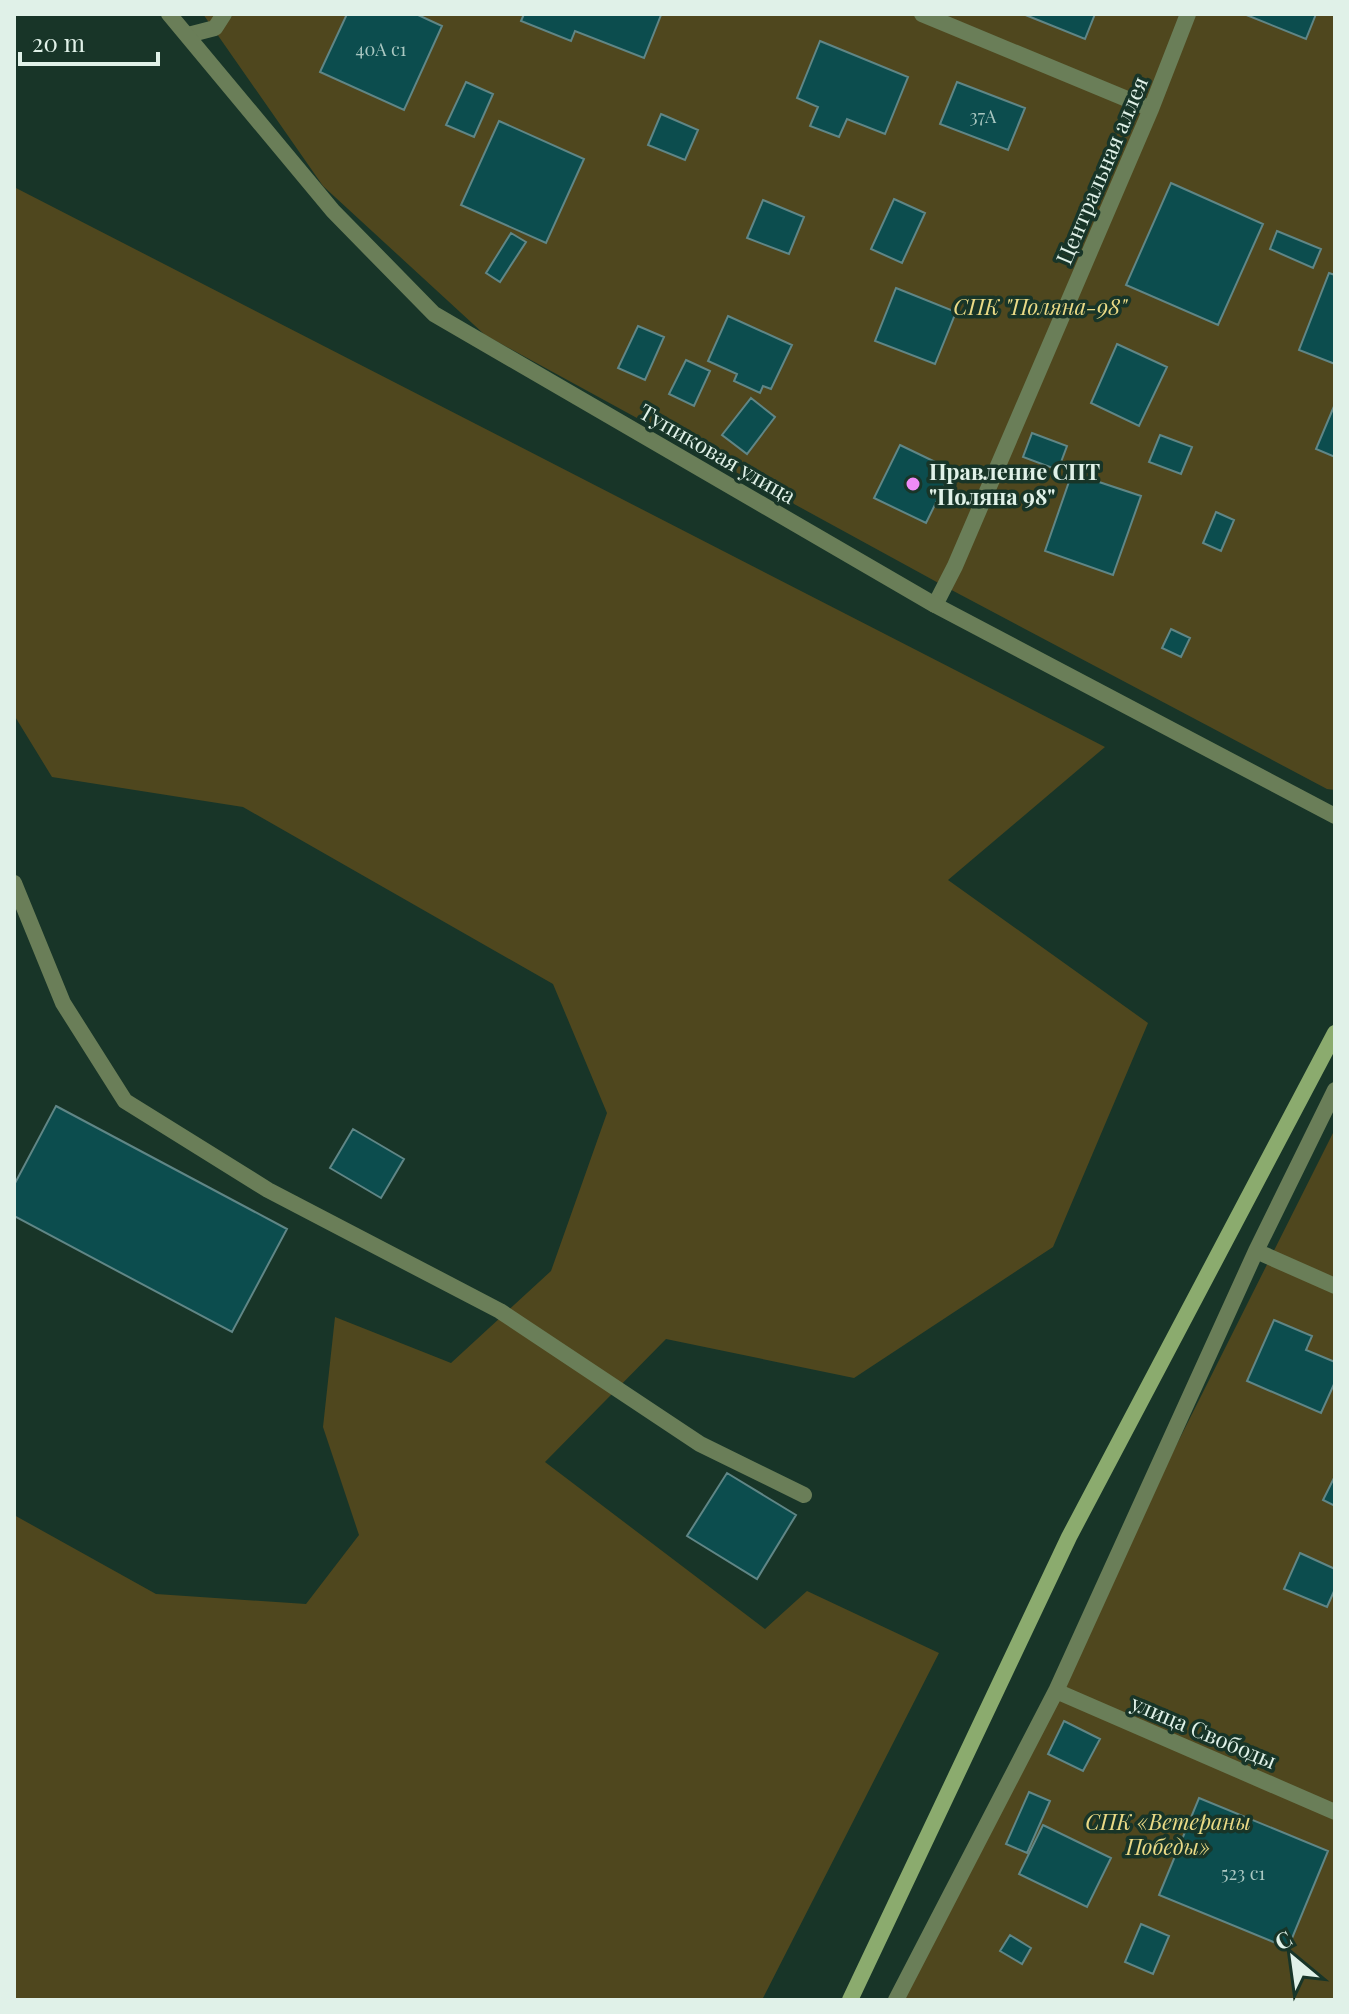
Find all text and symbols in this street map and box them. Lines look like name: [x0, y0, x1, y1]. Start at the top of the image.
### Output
scale bar: [20, 16, 158, 66]
text: 20 m: [32, 26, 85, 58]
house number: 40А с1: [356, 37, 407, 61]
street label: Центральная аллея: [1048, 71, 1154, 268]
house number: 37А: [970, 104, 997, 128]
park label: СПК "Поляна-98": [953, 291, 1128, 321]
street label: Тупиковая улица: [634, 396, 802, 510]
place label: Правление СПТ "Поляна 98": [929, 456, 1101, 511]
marker: Правление СПТ "Поляна 98": [904, 475, 922, 493]
street label: улица Свободы: [1126, 1686, 1282, 1775]
park label: СПК «Ветераны Победы»: [1085, 1806, 1251, 1861]
house number: 523 с1: [1221, 1861, 1265, 1885]
north arrow: [1253, 1918, 1333, 1998]
text: С: [1269, 1923, 1297, 1957]

